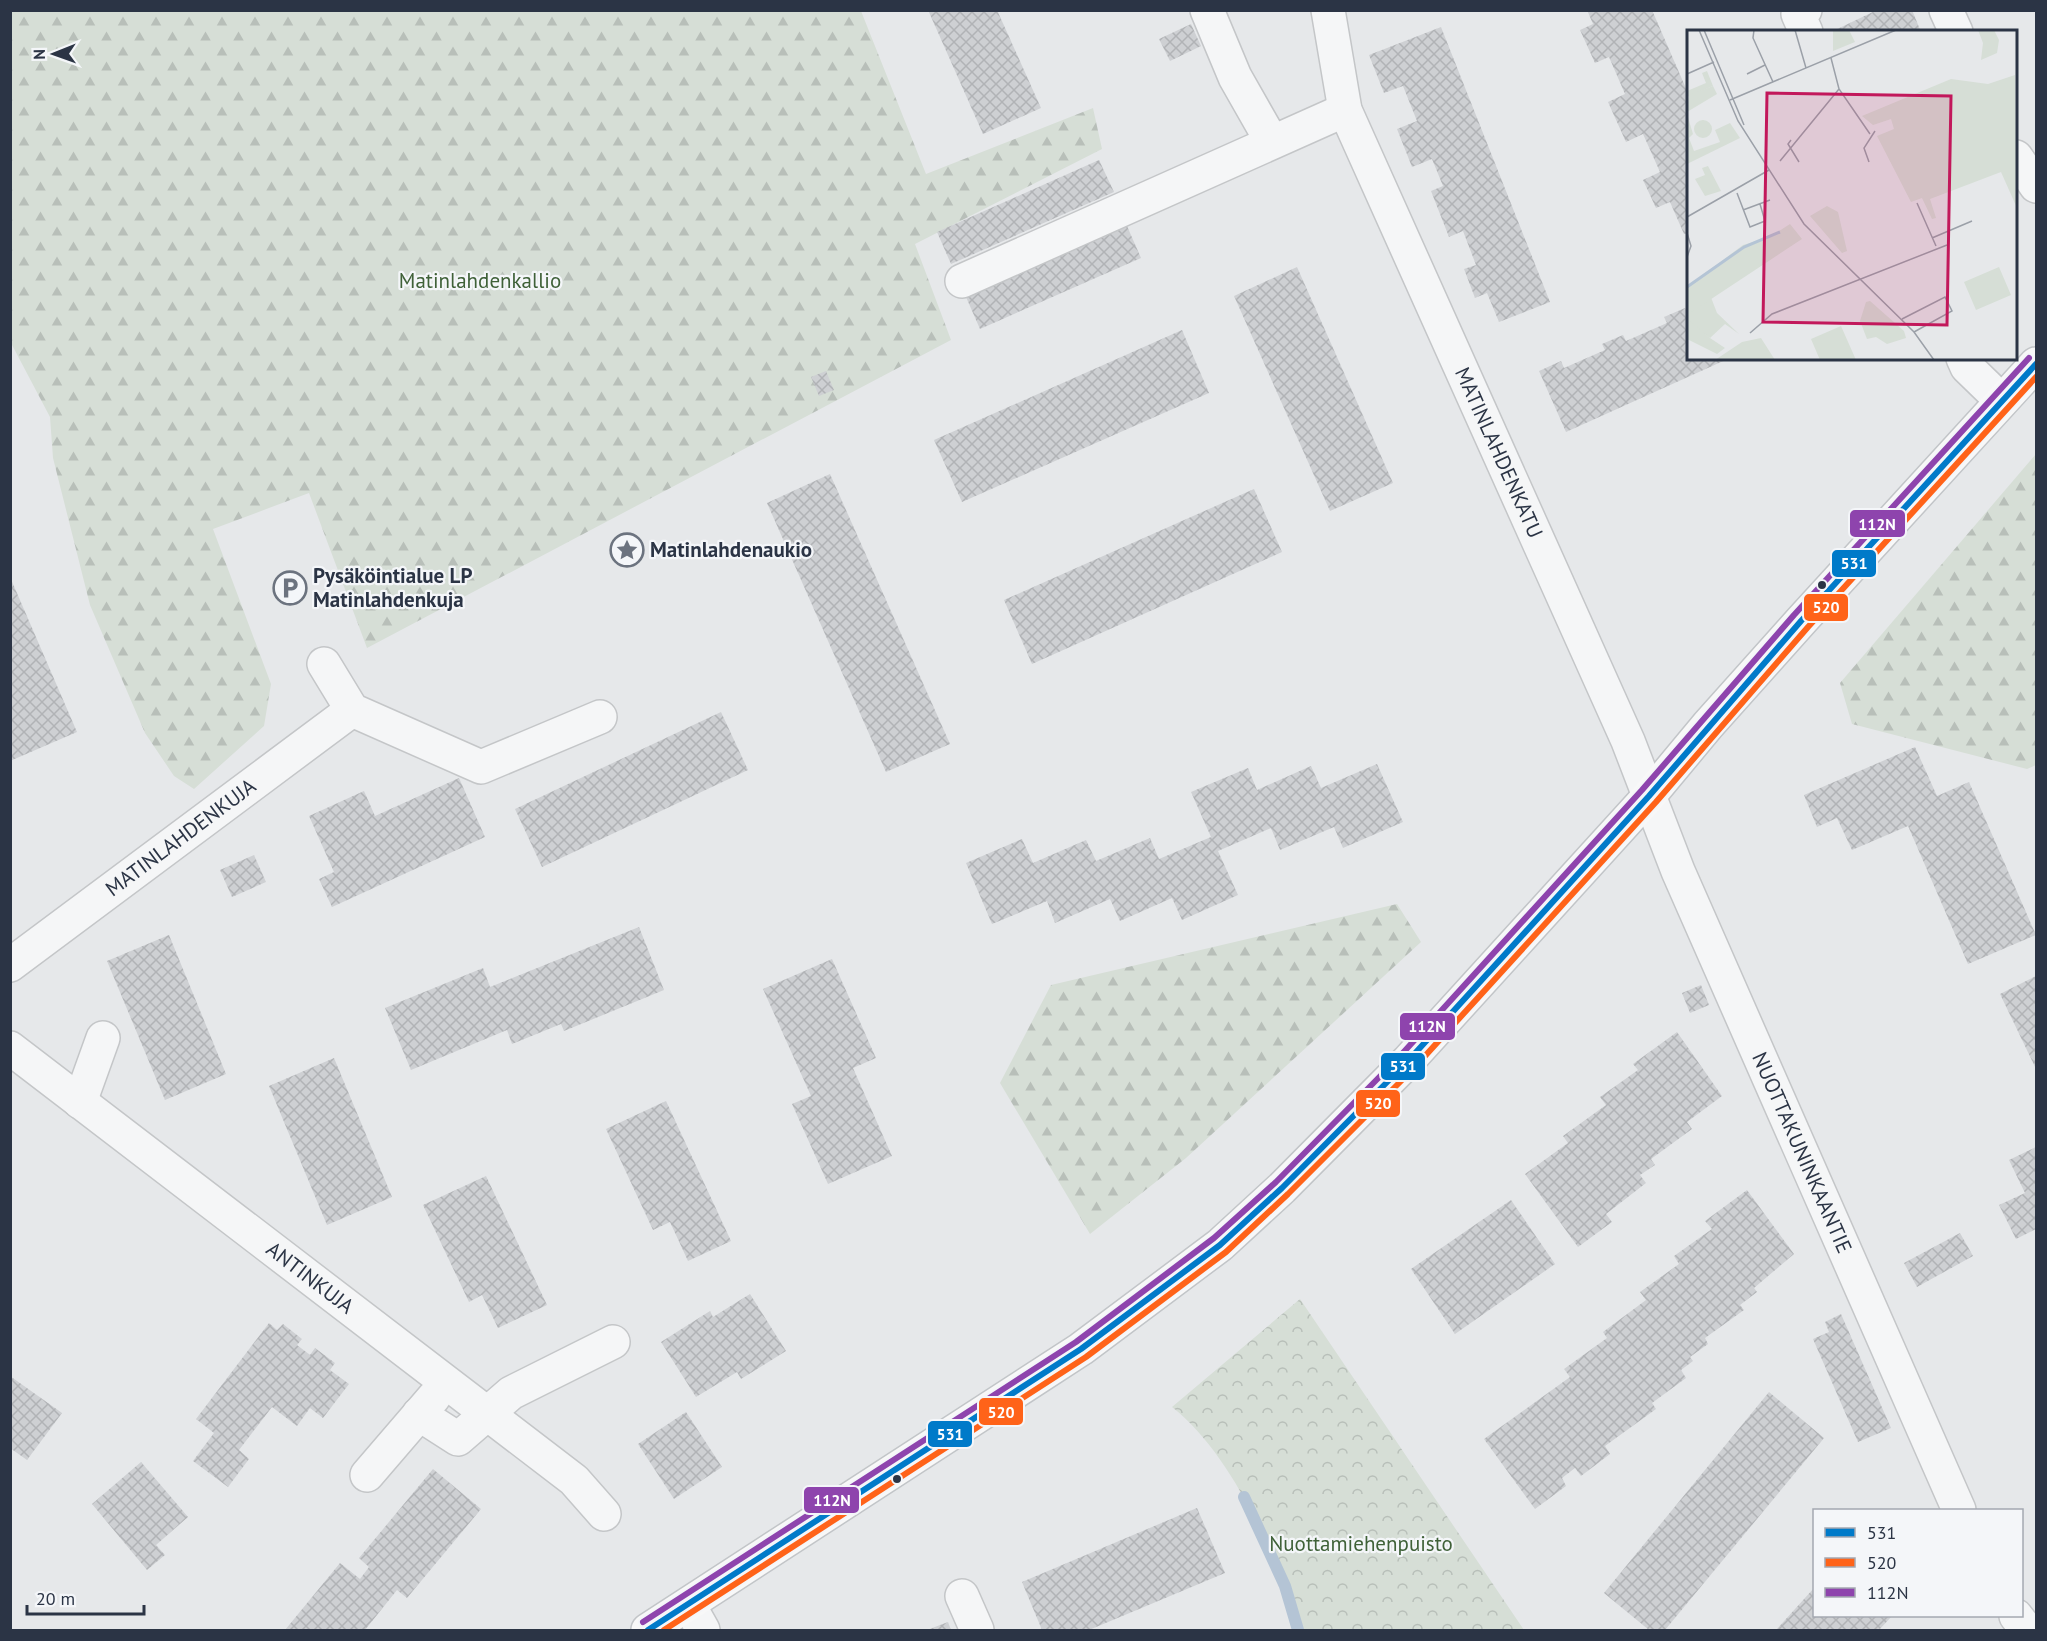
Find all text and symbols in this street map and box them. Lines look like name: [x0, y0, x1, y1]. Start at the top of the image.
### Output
north arrow: [24, 24, 84, 84]
inset map: [1687, 30, 2017, 360]
text: N: [29, 49, 49, 60]
park label: Matinlahdenkallio: [399, 267, 561, 294]
street label: MATINLAHDENKATU: [1449, 363, 1549, 542]
line badge: 112N: [1849, 509, 1906, 538]
text: 112N: [1858, 514, 1896, 534]
place icon: Matinlahdenaukio: [609, 532, 645, 568]
place label: Matinlahdenaukio: [650, 536, 812, 563]
line badge: 531: [1831, 549, 1877, 578]
text: 531: [1840, 553, 1868, 573]
place label: Pysäköintialue LP Matinlahdenkuja: [313, 562, 472, 613]
parking icon: Pysäköintialue LP Matinlahdenkuja: [272, 570, 308, 606]
unlabelled marker: [1816, 579, 1828, 591]
line badge: 520: [1803, 593, 1849, 622]
text: 520: [1812, 597, 1840, 617]
street label: MATINLAHDENKUJA: [100, 772, 262, 902]
line badge: 112N: [1399, 1012, 1456, 1041]
text: 112N: [1408, 1016, 1446, 1036]
street label: NUOTTAKUNINKAANTIE: [1746, 1048, 1858, 1257]
line badge: 531: [1380, 1052, 1426, 1081]
text: 531: [1389, 1056, 1417, 1076]
line badge: 520: [1355, 1089, 1401, 1118]
text: 520: [1364, 1093, 1392, 1113]
street label: ANTINKUJA: [261, 1235, 360, 1320]
line badge: 520: [978, 1397, 1024, 1426]
text: 520: [987, 1402, 1015, 1422]
line badge: 531: [927, 1420, 973, 1448]
text: 531: [936, 1424, 964, 1444]
unlabelled marker: [891, 1473, 903, 1485]
line badge: 112N: [803, 1486, 860, 1514]
text: 112N: [813, 1490, 851, 1510]
legend: [1813, 1509, 2023, 1617]
text: 531: [1867, 1521, 1896, 1544]
park label: Nuottamiehenpuisto: [1269, 1530, 1453, 1557]
text: 520: [1867, 1551, 1897, 1574]
scale bar: [27, 1578, 144, 1616]
text: 112N: [1867, 1581, 1909, 1604]
text: 20 m: [36, 1587, 75, 1610]

